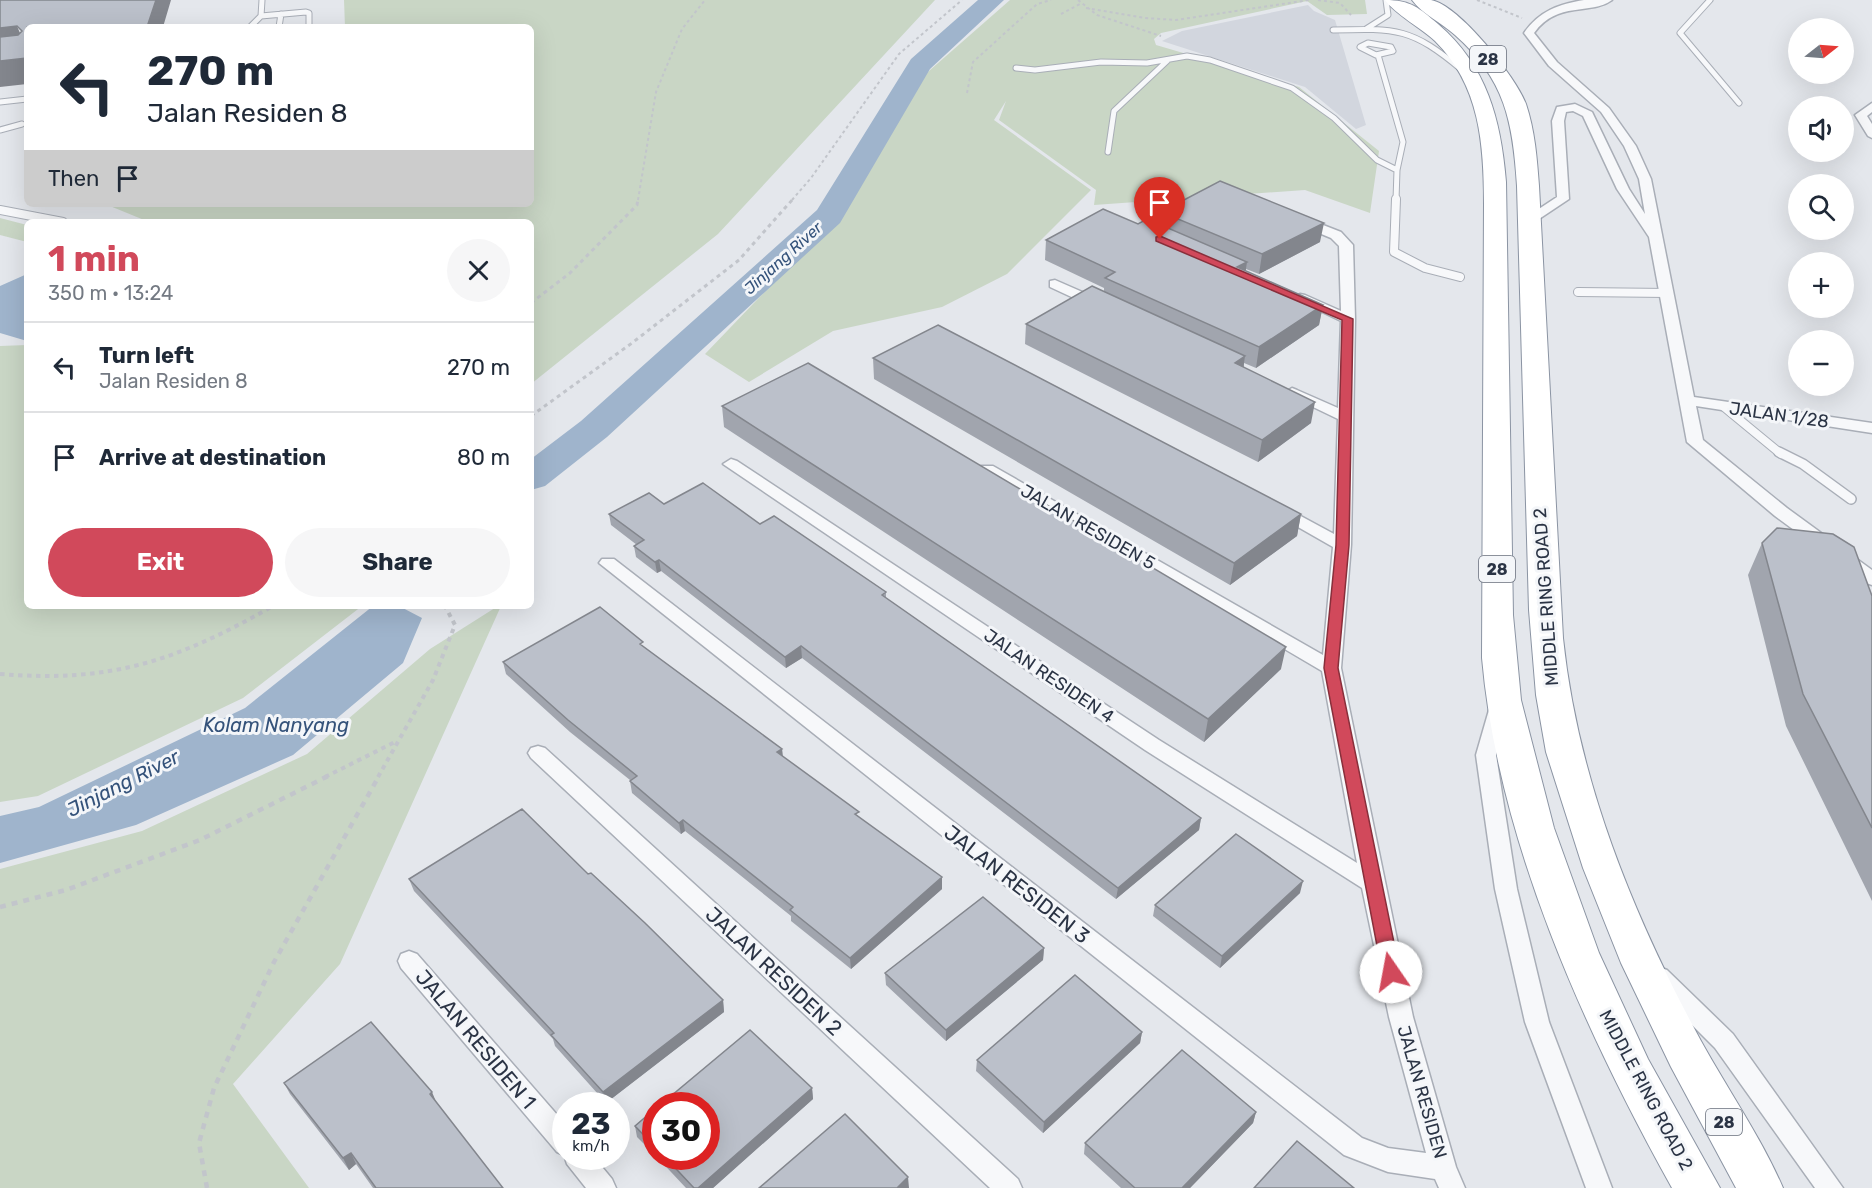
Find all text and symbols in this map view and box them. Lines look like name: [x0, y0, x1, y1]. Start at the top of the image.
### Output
north arrow: [1788, 18, 1854, 84]
map controls: [1788, 18, 1854, 396]
text: 270 m: [147, 46, 274, 96]
road number: 28: [1470, 46, 1506, 72]
icon: left: [48, 48, 126, 126]
button: sound: [1788, 96, 1854, 162]
text: Jalan Residen 8: [147, 97, 348, 129]
icon: arrive: [111, 162, 144, 195]
text: Then: [48, 165, 99, 192]
button: search: [1788, 174, 1854, 240]
pin: [1134, 177, 1185, 239]
icon: arrive: [1143, 186, 1176, 219]
water label: Jinjang River: [740, 217, 827, 298]
text: 1 min: [48, 237, 140, 280]
button: close: [447, 239, 510, 302]
button: +: [1788, 252, 1854, 318]
text: 350 m · 13:24: [48, 281, 173, 305]
button: −: [1788, 330, 1854, 396]
text: Turn left: [99, 342, 194, 369]
icon: left: [48, 351, 81, 384]
text: 270 m: [447, 354, 510, 381]
text: Jalan Residen 8: [99, 369, 248, 393]
street label: JALAN 1/28: [1728, 397, 1830, 433]
icon: arrive: [48, 441, 81, 474]
text: Arrive at destination: [99, 444, 326, 471]
text: 80 m: [457, 444, 510, 471]
street label: JALAN RESIDEN 5: [1017, 479, 1159, 575]
street label: MIDDLE RING ROAD 2: [1529, 507, 1563, 687]
button: Exit: [48, 528, 273, 597]
button: Share: [285, 528, 510, 597]
road number: 28: [1479, 556, 1515, 582]
street label: JALAN RESIDEN 4: [980, 624, 1118, 728]
water label: Kolam Nanyang: [203, 713, 349, 737]
water label: Jinjang River: [63, 744, 184, 822]
street label: JALAN RESIDEN 3: [939, 819, 1095, 949]
street label: JALAN RESIDEN 2: [701, 901, 847, 1041]
position arrow: [1359, 940, 1423, 1004]
street label: JALAN RESIDEN 1: [411, 964, 541, 1114]
street label: MIDDLE RING ROAD 2: [1594, 1006, 1698, 1174]
street label: JALAN RESIDEN: [1393, 1023, 1451, 1161]
speed limit sign: 30: [642, 1092, 720, 1170]
text: 23: [571, 1106, 611, 1142]
road number: 28: [1706, 1109, 1742, 1135]
text: km/h: [572, 1137, 610, 1155]

